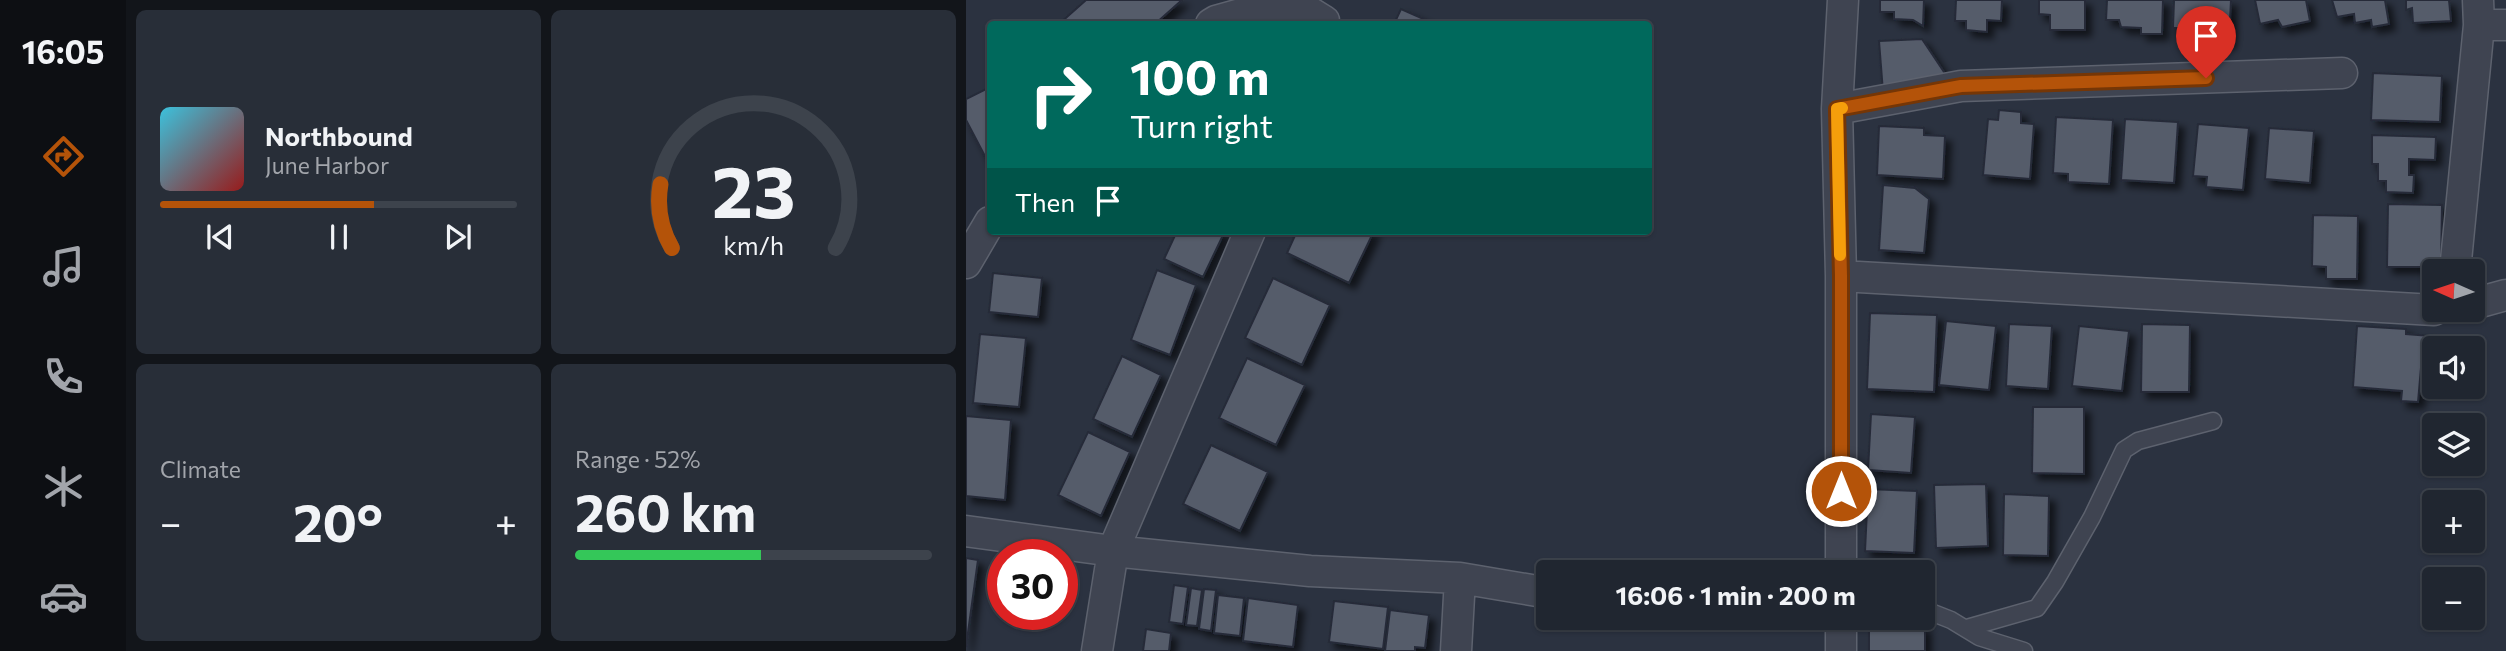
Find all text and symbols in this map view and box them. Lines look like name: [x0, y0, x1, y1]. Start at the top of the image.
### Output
pin: [2176, 6, 2236, 78]
icon: arrive: [2187, 17, 2225, 55]
text: 16:05: [22, 31, 104, 71]
text: 100 m: [1130, 45, 1269, 105]
icon: right: [1015, 49, 1106, 140]
text: Turn right: [1130, 105, 1273, 145]
text: Northbound: [265, 120, 413, 151]
icon: directions: [39, 132, 88, 181]
text: 23: [712, 144, 795, 233]
text: June Harbor: [265, 151, 389, 179]
icon: arrive: [1089, 182, 1127, 220]
text: Then: [1015, 186, 1075, 217]
icon: previous: [201, 218, 239, 256]
icon: pause: [320, 218, 358, 256]
icon: next: [439, 218, 477, 256]
text: km/h: [723, 230, 784, 260]
icon: music: [39, 242, 88, 291]
north arrow: [2422, 259, 2485, 322]
map controls: [2422, 259, 2485, 630]
button: sound: [2422, 336, 2485, 399]
icon: phone: [39, 352, 88, 401]
button: layers: [2422, 413, 2485, 476]
text: Range · 52%: [575, 445, 700, 473]
position arrow: [1804, 454, 1878, 528]
text: Climate: [160, 455, 241, 483]
icon: climate: [39, 462, 88, 511]
text: 260 km: [575, 479, 756, 543]
text: 20°: [293, 489, 383, 553]
button: +: [2422, 490, 2485, 553]
text: −: [160, 498, 182, 545]
text: +: [495, 498, 517, 545]
speed limit sign: 30: [987, 539, 1078, 630]
button: −: [2422, 567, 2485, 630]
icon: car: [39, 572, 88, 621]
text: 16:06 · 1 min · 200 m: [1615, 579, 1856, 610]

